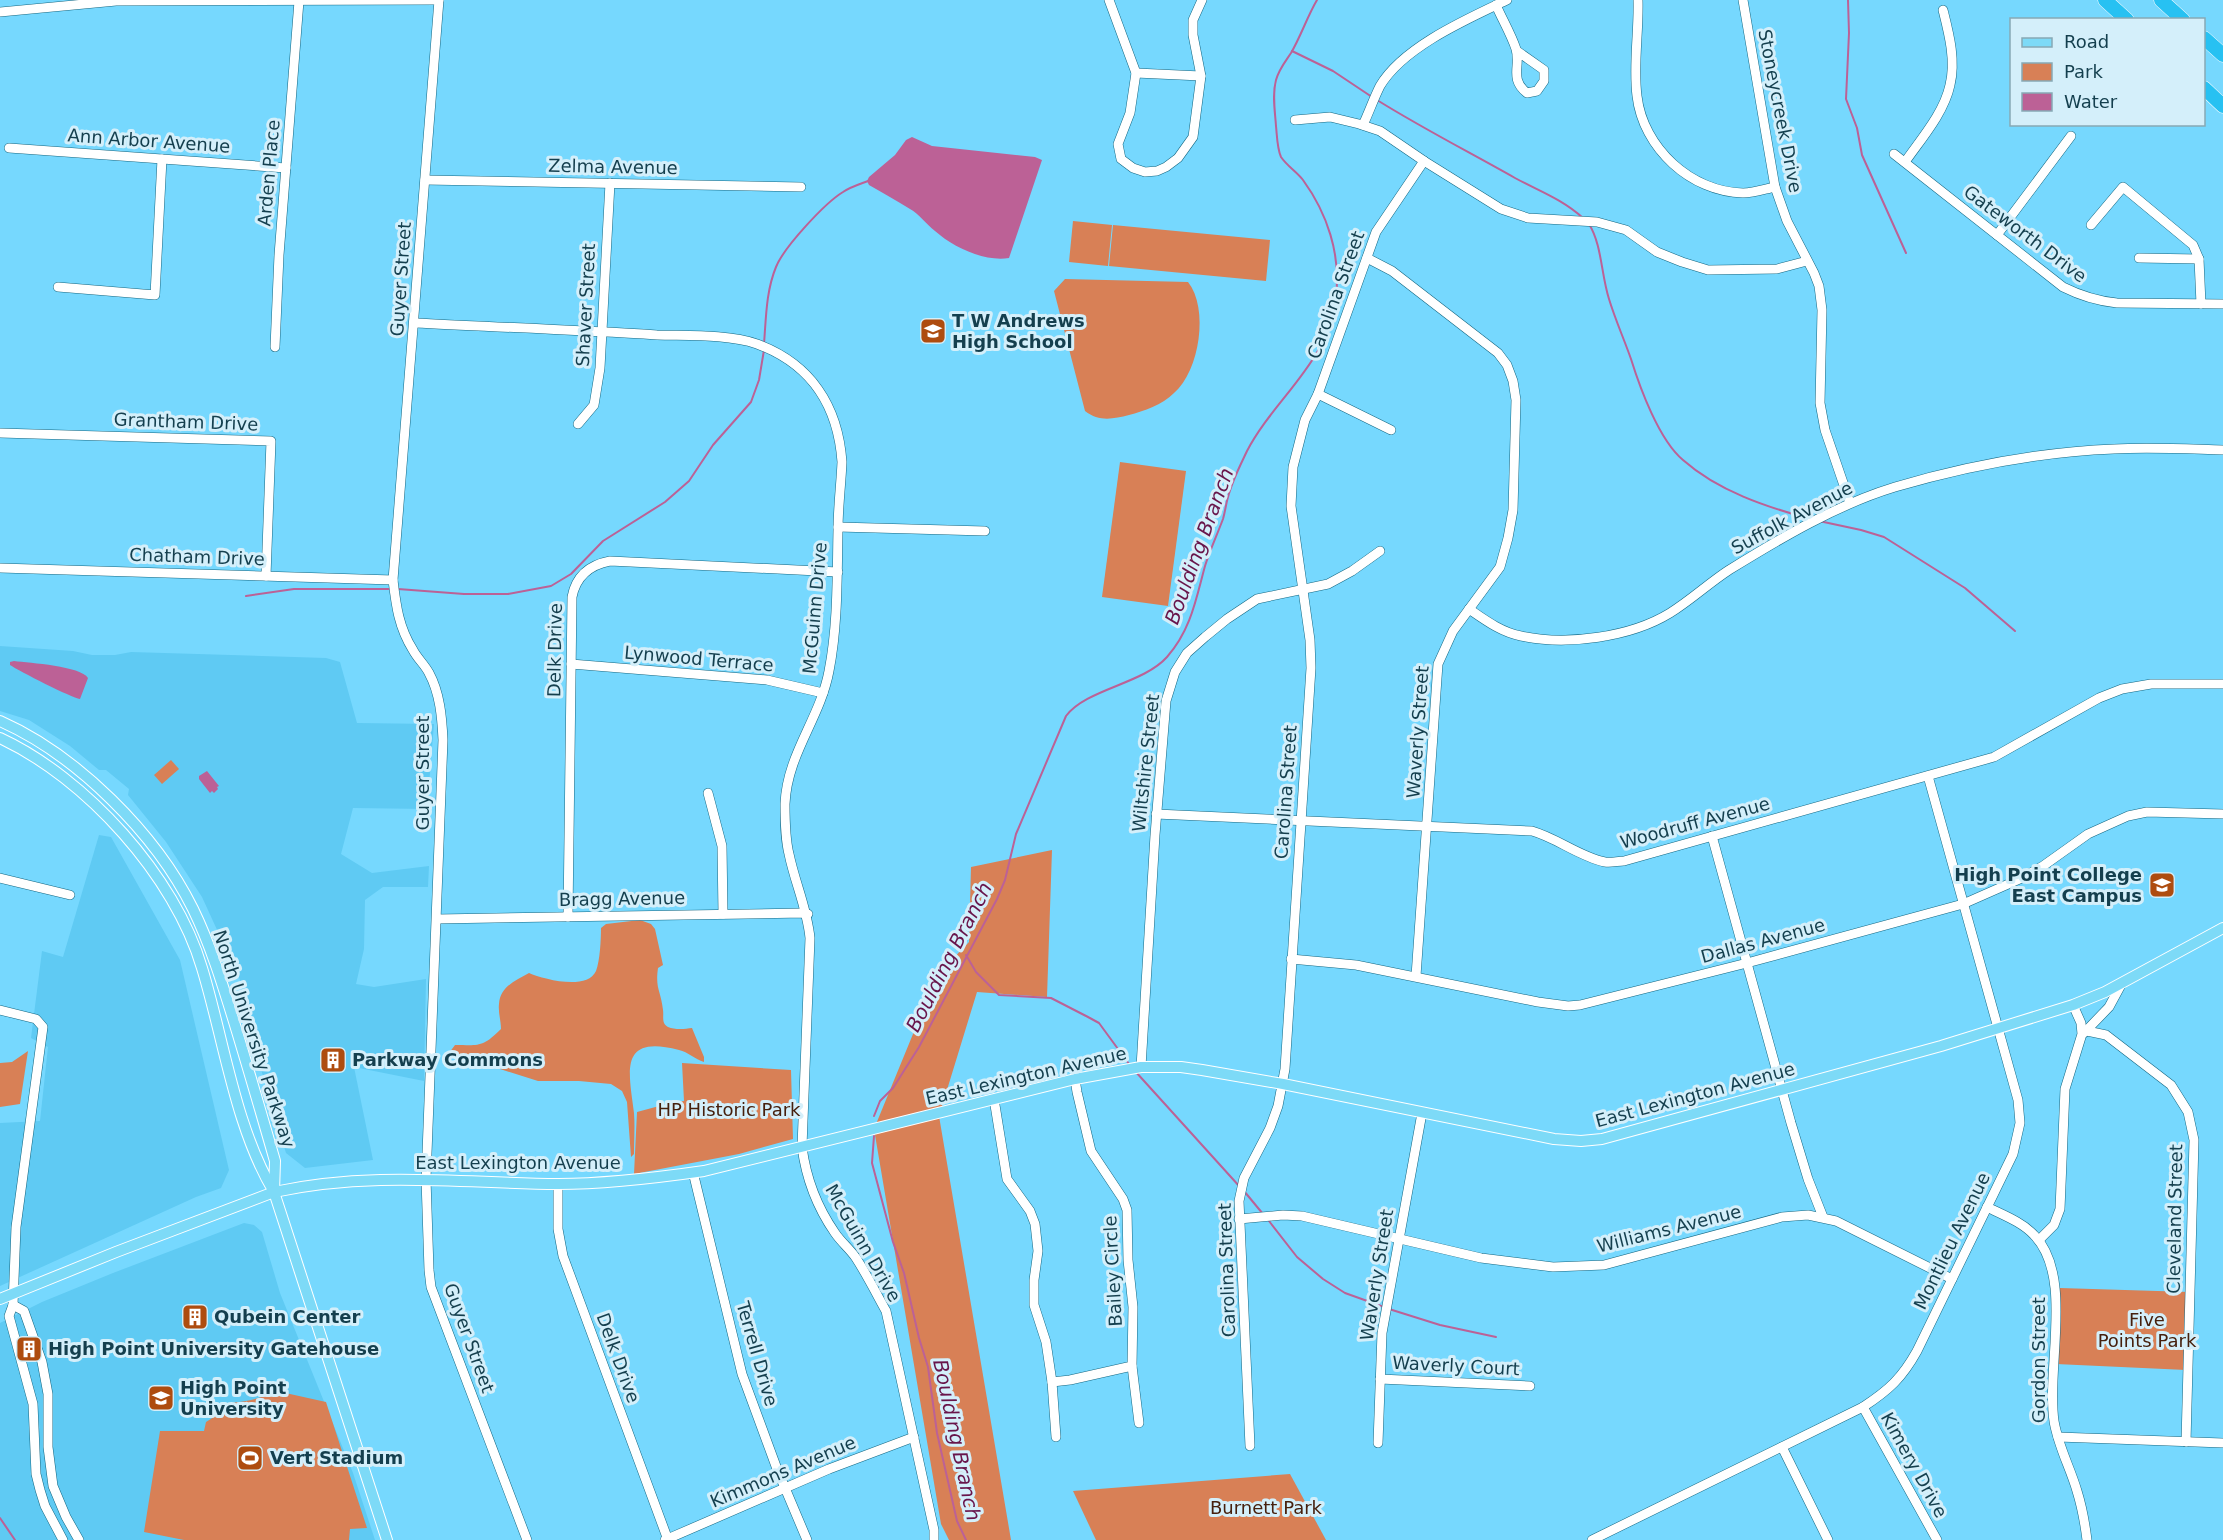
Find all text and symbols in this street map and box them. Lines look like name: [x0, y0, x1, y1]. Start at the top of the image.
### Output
legend: [2010, 18, 2205, 126]
street label: Stoneycreek Drive: [1754, 28, 1807, 194]
text: Road: [2064, 31, 2109, 52]
text: Park: [2064, 61, 2103, 82]
text: Water: [2064, 91, 2118, 112]
street label: Arden Place: [253, 119, 284, 227]
street label: Ann Arbor Avenue: [67, 124, 231, 157]
street label: Zelma Avenue: [548, 155, 678, 178]
street label: Gateworth Drive: [1960, 181, 2091, 287]
street label: Guyer Street: [386, 221, 415, 337]
street label: Carolina Street: [1303, 228, 1368, 362]
street label: Shaver Street: [572, 243, 599, 367]
place label: T W Andrews High School: [952, 310, 1085, 352]
school or university icon: T W Andrews High School: [918, 316, 948, 346]
street label: Grantham Drive: [113, 408, 259, 435]
water label: Boulding Branch: [1160, 465, 1238, 627]
street label: Suffolk Avenue: [1728, 477, 1856, 558]
street label: McGuinn Drive: [798, 541, 831, 675]
street label: Chatham Drive: [129, 544, 265, 569]
street label: Delk Drive: [543, 603, 566, 697]
street label: Lynwood Terrace: [623, 642, 775, 675]
street label: Waverly Street: [1402, 665, 1433, 799]
street label: Wiltshire Street: [1128, 693, 1163, 833]
street label: Guyer Street: [412, 716, 433, 830]
street label: Carolina Street: [1270, 724, 1301, 860]
street label: Woodruff Avenue: [1618, 792, 1772, 853]
place label: High Point College East Campus: [1954, 864, 2142, 906]
school or university icon: High Point College East Campus: [2147, 870, 2177, 900]
water label: Boulding Branch: [901, 878, 997, 1036]
street label: Bragg Avenue: [559, 887, 685, 910]
street label: Dallas Avenue: [1698, 914, 1827, 967]
street label: North University Parkway: [209, 927, 300, 1151]
street label: East Lexington Avenue: [923, 1042, 1128, 1109]
building icon: Parkway Commons: [318, 1045, 348, 1075]
place label: Parkway Commons: [352, 1049, 543, 1070]
street label: East Lexington Avenue: [1593, 1058, 1797, 1131]
park label: HP Historic Park: [657, 1099, 801, 1120]
street label: Cleveland Street: [2163, 1144, 2186, 1294]
street label: East Lexington Avenue: [415, 1152, 621, 1173]
street label: Montlieu Avenue: [1909, 1169, 1994, 1313]
street label: McGuinn Drive: [821, 1180, 906, 1305]
street label: Williams Avenue: [1595, 1200, 1743, 1257]
street label: Carolina Street: [1214, 1202, 1239, 1338]
street label: Waverly Street: [1356, 1208, 1397, 1342]
street label: Bailey Circle: [1099, 1215, 1126, 1327]
street label: Guyer Street: [440, 1280, 499, 1395]
street label: Gordon Street: [2028, 1297, 2049, 1423]
street label: Terrell Drive: [732, 1298, 782, 1409]
building icon: Qubein Center: [180, 1302, 210, 1332]
place label: Qubein Center: [214, 1306, 361, 1327]
park label: Five Points Park: [2098, 1309, 2197, 1351]
street label: Delk Drive: [593, 1310, 644, 1406]
building icon: High Point University Gatehouse: [14, 1334, 44, 1364]
place label: High Point University Gatehouse: [48, 1338, 379, 1359]
street label: Waverly Court: [1392, 1352, 1520, 1379]
water label: Boulding Branch: [928, 1357, 986, 1523]
place label: High Point University: [180, 1377, 287, 1419]
school or university icon: High Point University: [146, 1383, 176, 1413]
street label: Kimery Drive: [1877, 1408, 1952, 1521]
street label: Kimmons Avenue: [707, 1431, 859, 1512]
sports icon: Vert Stadium: [235, 1443, 265, 1473]
place label: Vert Stadium: [270, 1447, 403, 1468]
park label: Burnett Park: [1210, 1497, 1323, 1518]

